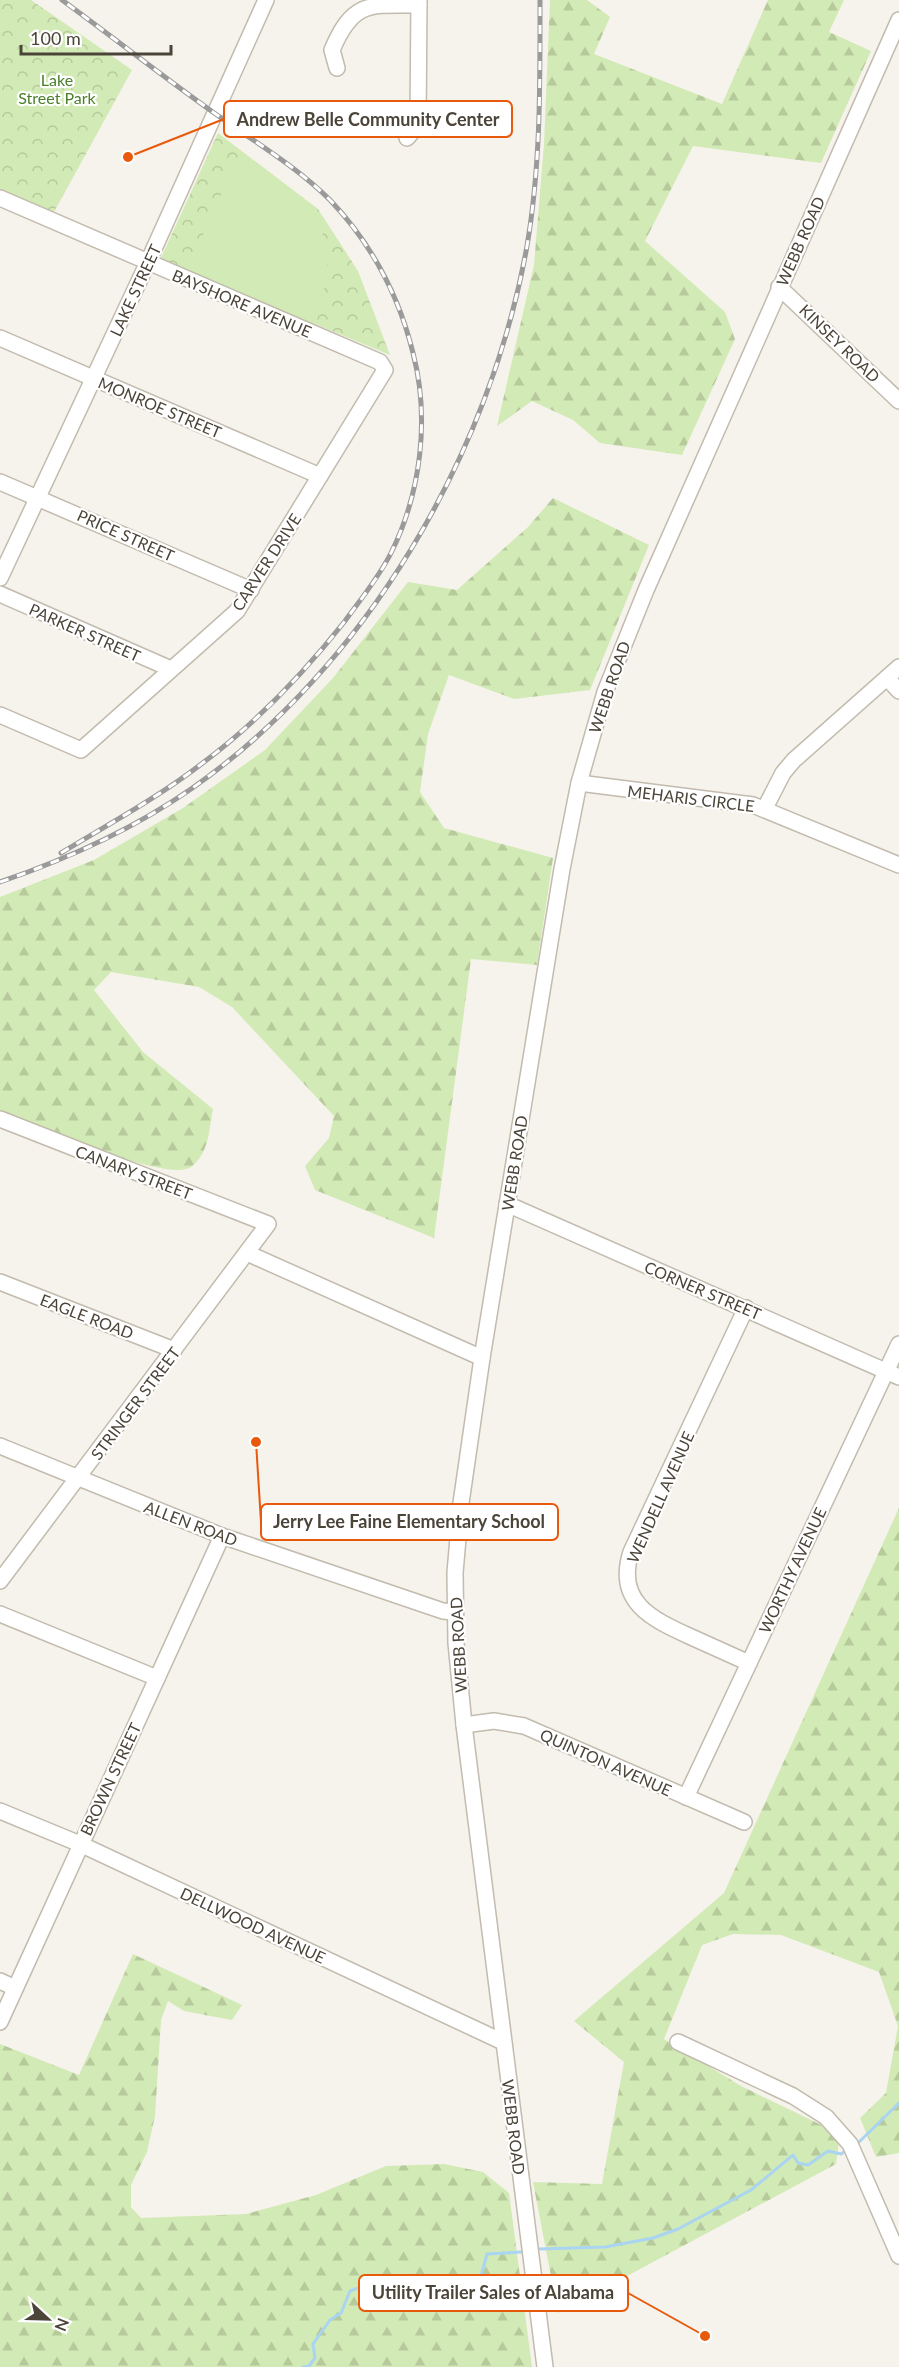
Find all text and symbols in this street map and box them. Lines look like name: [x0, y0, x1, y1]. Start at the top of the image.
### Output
scale bar: [21, 18, 171, 56]
text: 100 m: [30, 27, 81, 49]
park label: Lake Street Park: [18, 70, 97, 107]
callout: Andrew Belle Community Center: [224, 101, 512, 137]
text: Andrew Belle Community Center: [235, 108, 500, 130]
street label: WEBB ROAD: [772, 193, 828, 289]
street label: LAKE STREET: [105, 241, 165, 339]
street label: BAYSHORE AVENUE: [170, 265, 314, 341]
street label: KINSEY ROAD: [796, 300, 884, 386]
street label: MONROE STREET: [96, 372, 225, 442]
street label: PRICE STREET: [75, 505, 178, 565]
street label: CARVER DRIVE: [227, 510, 305, 614]
street label: PARKER STREET: [26, 599, 144, 665]
street label: WEBB ROAD: [584, 639, 634, 735]
street label: MEHARIS CIRCLE: [626, 781, 756, 815]
street label: WEBB ROAD: [497, 1114, 531, 1212]
street label: CANARY STREET: [73, 1141, 196, 1203]
street label: CORNER STREET: [642, 1257, 765, 1323]
street label: EAGLE ROAD: [38, 1289, 136, 1343]
street label: STRINGER STREET: [86, 1343, 184, 1463]
street label: WENDELL AVENUE: [622, 1428, 698, 1566]
street label: ALLEN ROAD: [142, 1497, 240, 1549]
callout: Jerry Lee Faine Elementary School: [261, 1504, 558, 1540]
street label: WORTHY AVENUE: [755, 1504, 829, 1636]
text: Jerry Lee Faine Elementary School: [273, 1510, 545, 1532]
street label: WEBB ROAD: [446, 1597, 470, 1693]
street label: BROWN STREET: [76, 1719, 145, 1838]
street label: QUINTON AVENUE: [537, 1724, 675, 1800]
street label: DELLWOOD AVENUE: [177, 1883, 329, 1967]
street label: WEBB ROAD: [499, 2078, 529, 2176]
callout: Utility Trailer Sales of Alabama: [359, 2275, 628, 2311]
text: Utility Trailer Sales of Alabama: [372, 2281, 614, 2303]
north arrow: [18, 2289, 78, 2349]
text: N: [51, 2316, 73, 2334]

